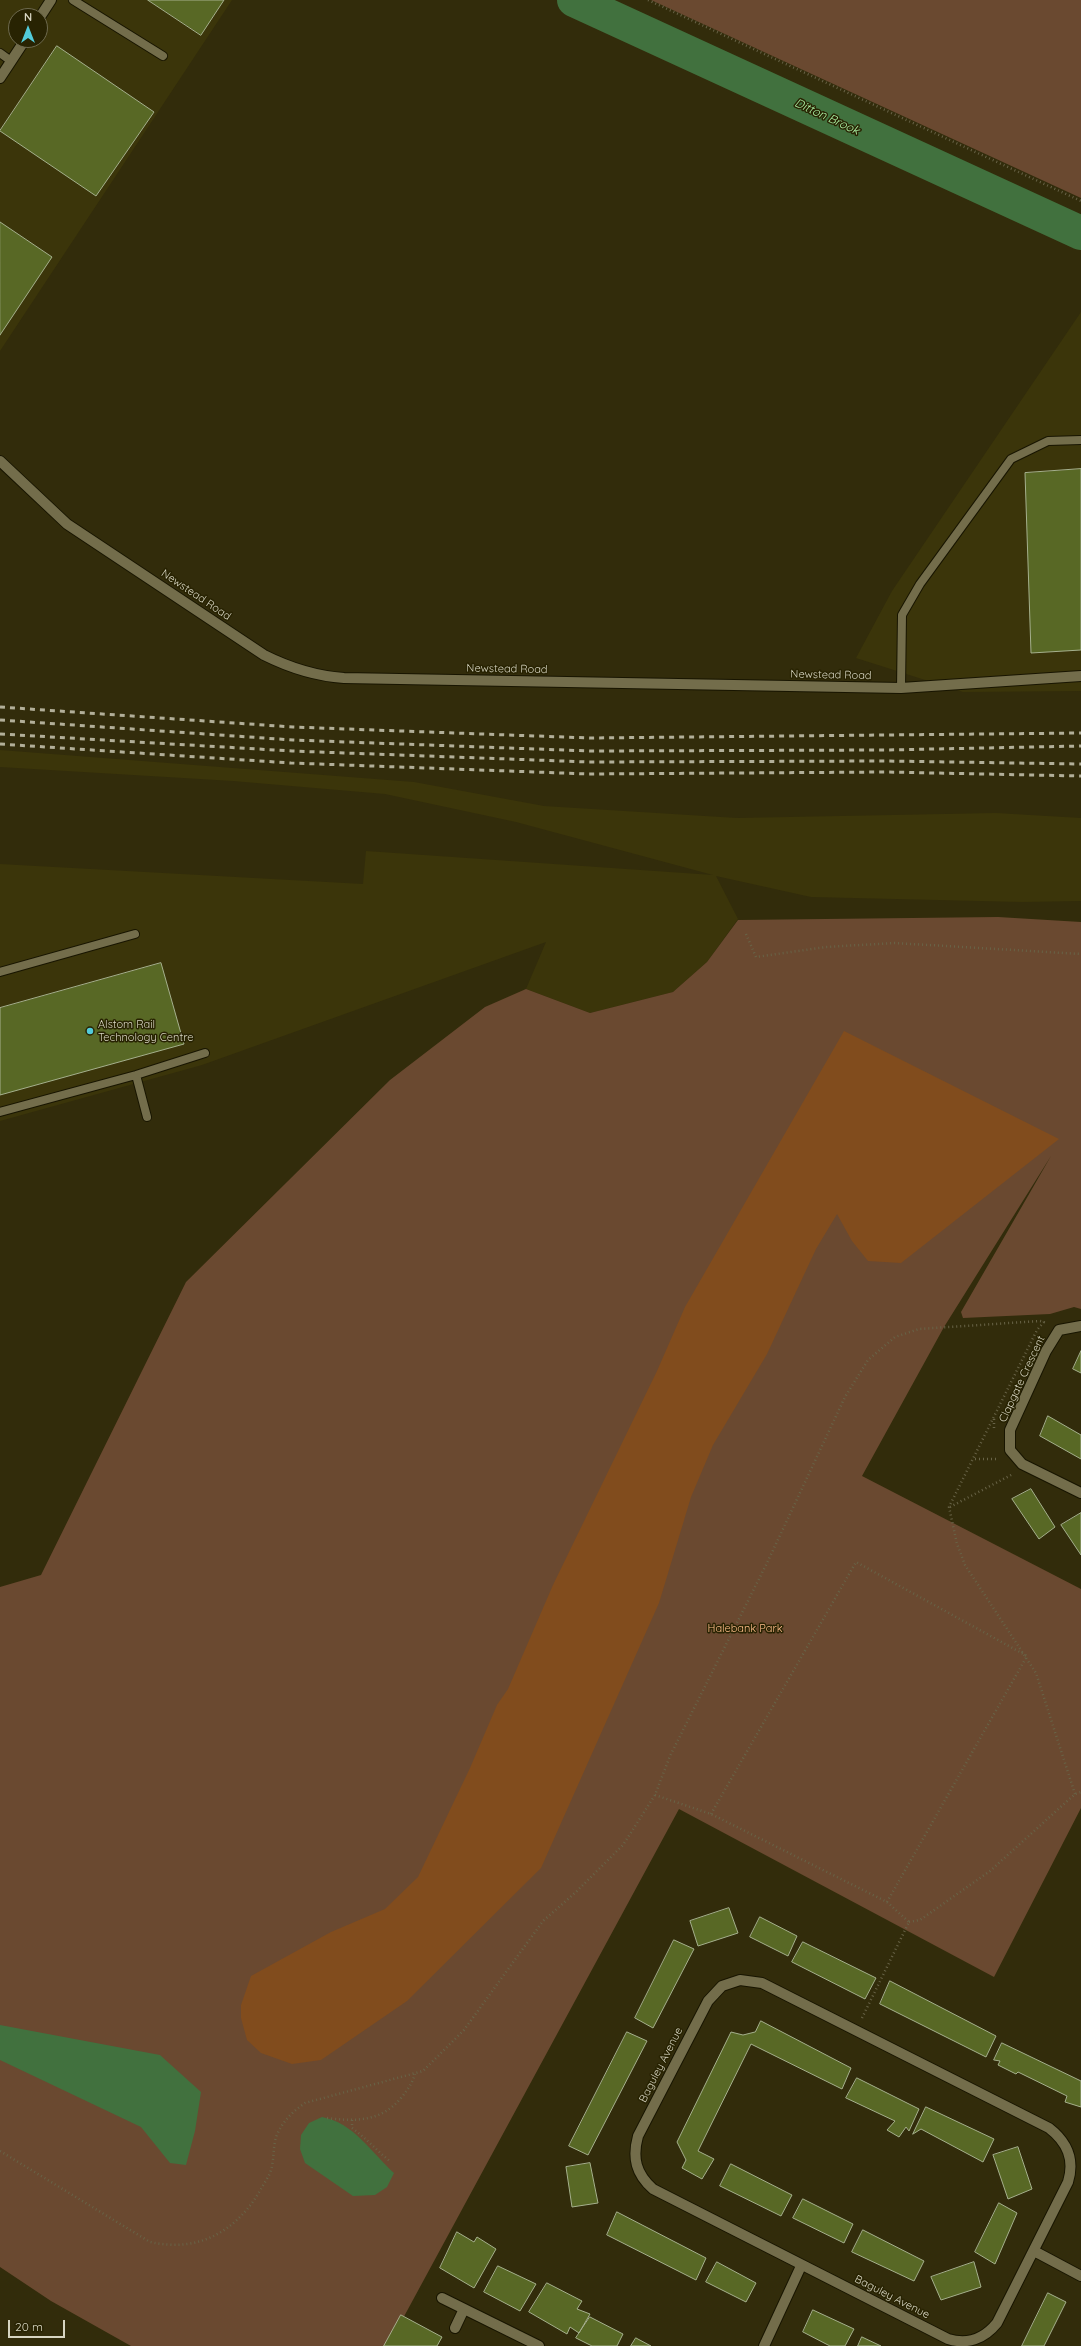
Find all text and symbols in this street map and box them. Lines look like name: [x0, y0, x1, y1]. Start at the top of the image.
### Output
north arrow: [8, 8, 48, 48]
text: N: [24, 10, 32, 24]
water label: Ditton Brook: [792, 96, 862, 138]
street label: Newstead Road: [159, 567, 233, 623]
street label: Newstead Road: [466, 662, 548, 676]
street label: Newstead Road: [790, 668, 872, 682]
place label: Alstom Rail Technology Centre: [98, 1018, 193, 1044]
marker: Alstom Rail Technology Centre: [85, 1026, 95, 1036]
street label: Clapgate Crescent: [996, 1334, 1048, 1424]
park label: Halebank Park: [707, 1622, 783, 1636]
street label: Baguley Avenue: [636, 2025, 686, 2105]
street label: Baguley Avenue: [852, 2272, 932, 2322]
scale bar: [10, 2312, 67, 2338]
text: 20 m: [15, 2319, 43, 2334]

